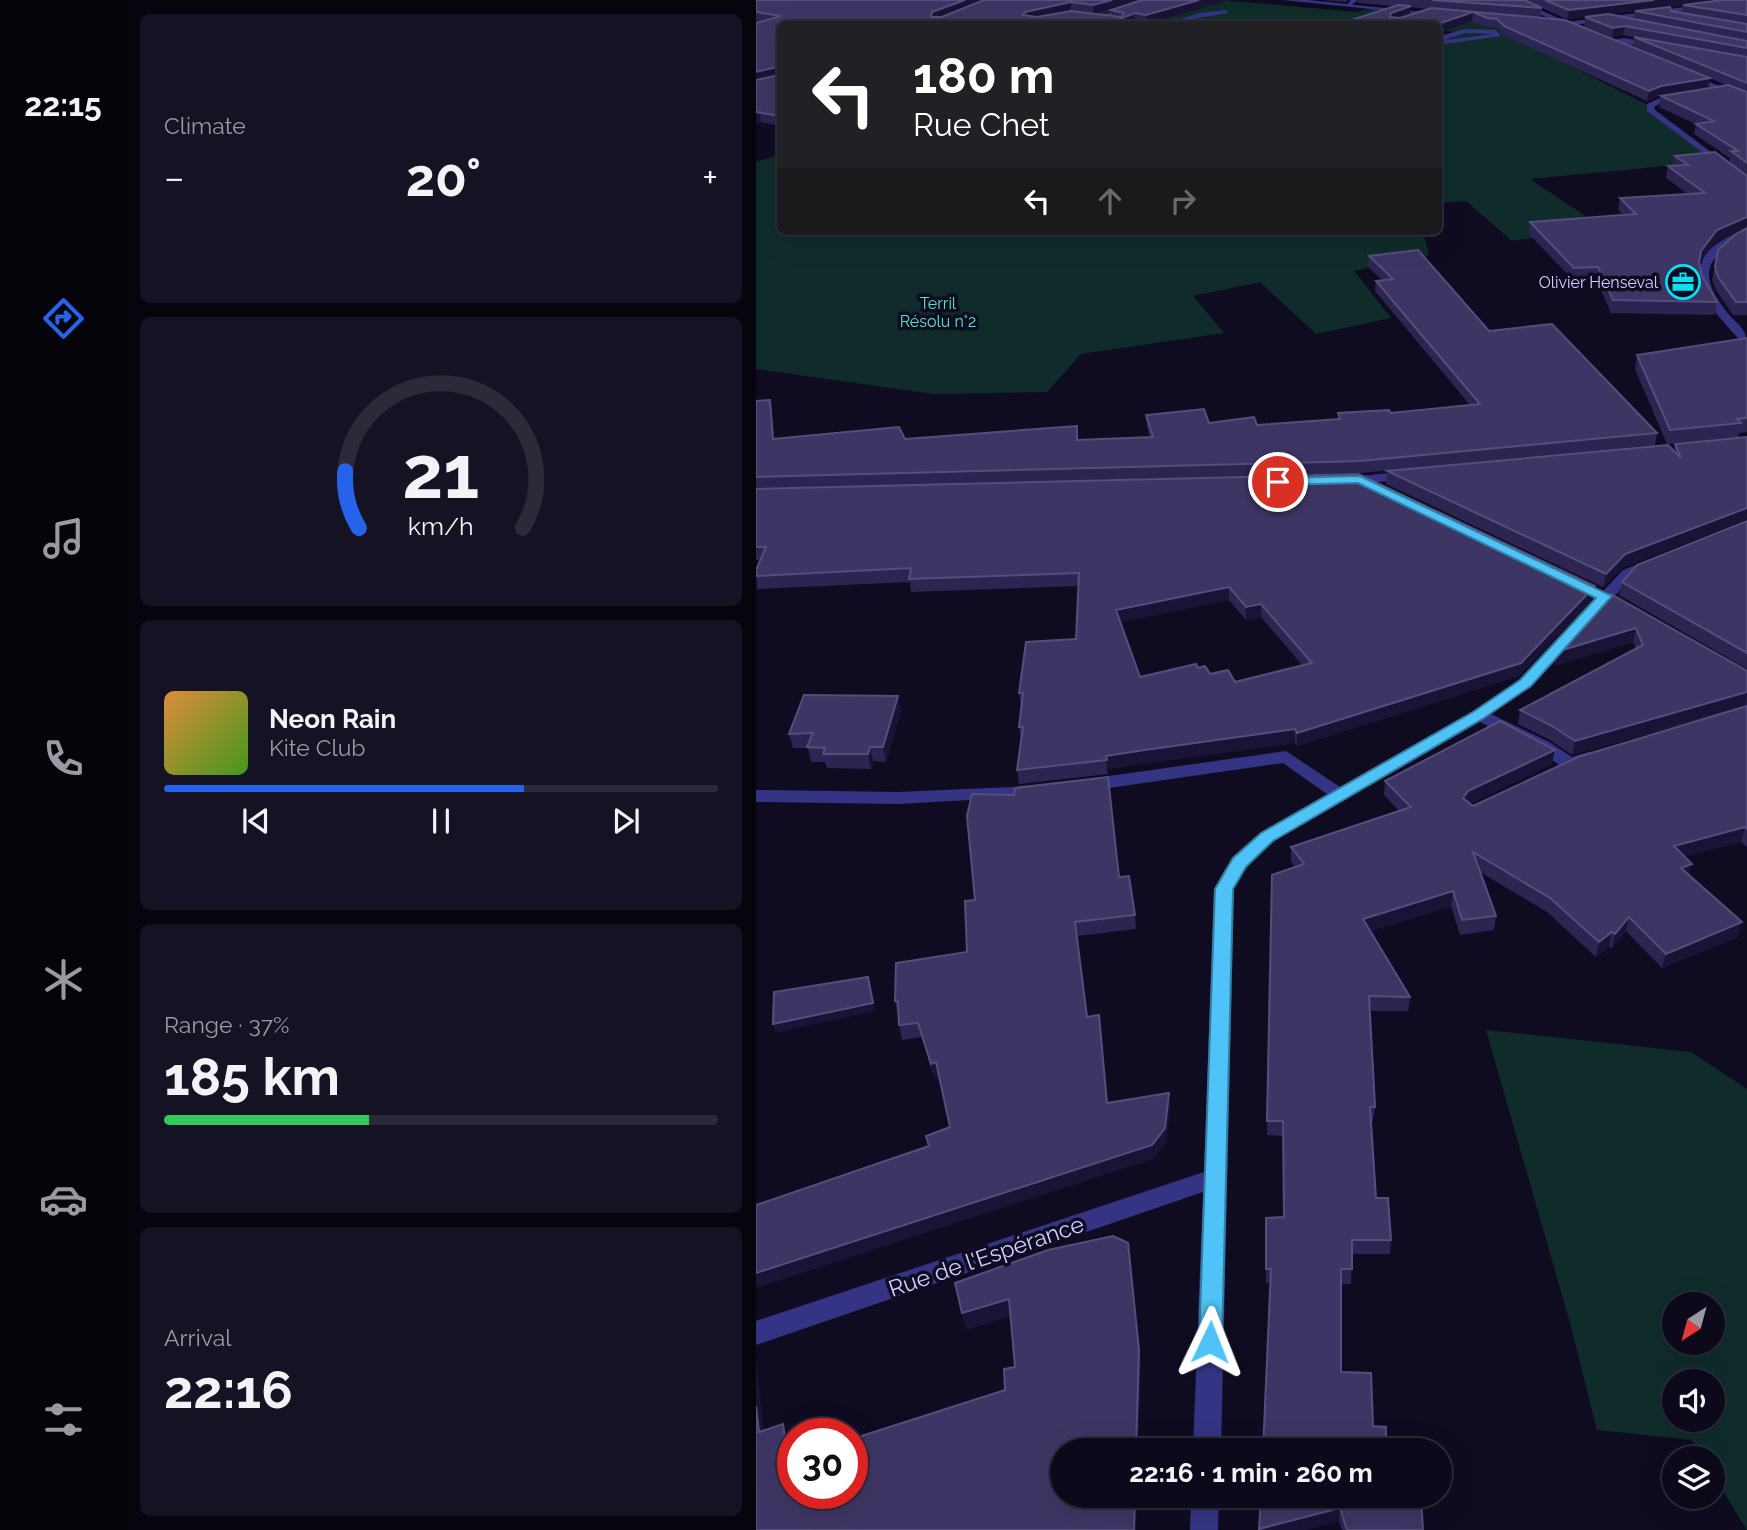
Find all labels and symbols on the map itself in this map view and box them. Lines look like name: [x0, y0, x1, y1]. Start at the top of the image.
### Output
office icon: Olivier Henseval: [1664, 263, 1702, 301]
place label: Olivier Henseval: [1539, 273, 1659, 292]
park label: Terril Résolu n°2: [900, 294, 976, 331]
pin: [1248, 452, 1308, 512]
street label: Rue de l'Espérance: [885, 1210, 1087, 1302]
north arrow: [1662, 1292, 1726, 1354]
position arrow: [1173, 1305, 1247, 1379]
speed limit sign: 30: [777, 1418, 868, 1509]

